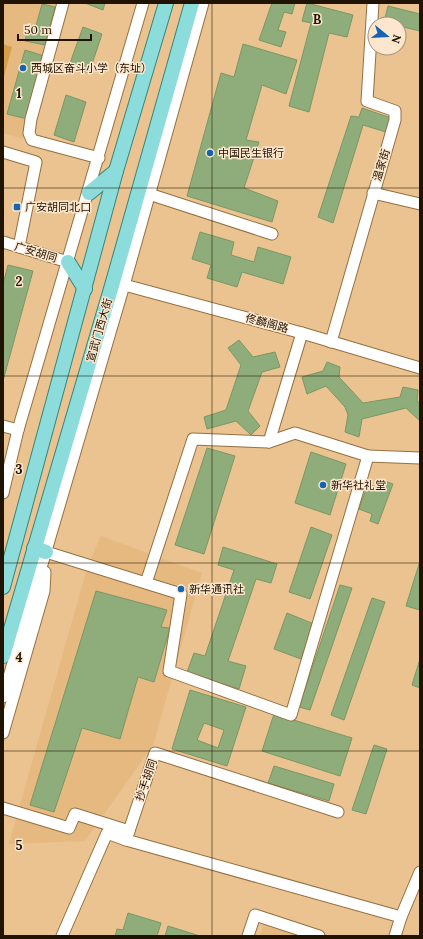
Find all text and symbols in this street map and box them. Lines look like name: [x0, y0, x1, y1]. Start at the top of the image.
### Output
text: B: [313, 11, 322, 28]
scale bar: [18, 16, 91, 42]
north arrow: [367, 16, 407, 56]
text: 50 m: [24, 22, 52, 37]
text: N: [388, 33, 404, 46]
place label: 西城区奋斗小学（东址）: [31, 61, 152, 75]
marker: 西城区奋斗小学（东址）: [18, 63, 28, 73]
text: 1: [16, 85, 22, 102]
place label: 中国民生银行: [218, 146, 284, 160]
street label: 温家街: [369, 147, 393, 183]
marker: 中国民生银行: [205, 148, 215, 158]
place label: 广安胡同北口: [25, 200, 91, 214]
marker: 广安胡同北口: [12, 202, 22, 212]
street label: 广安胡同: [13, 239, 59, 265]
text: 2: [16, 273, 23, 290]
street label: 宣武门西大街: [83, 296, 115, 364]
street label: 佟麟阁路: [244, 311, 290, 335]
text: 3: [15, 461, 23, 478]
place label: 新华社礼堂: [331, 478, 386, 492]
marker: 新华社礼堂: [318, 480, 328, 490]
place label: 新华通讯社: [189, 582, 244, 596]
marker: 新华通讯社: [176, 584, 186, 594]
text: 4: [15, 649, 23, 666]
street label: 抄手胡同: [132, 757, 160, 803]
text: 5: [15, 837, 23, 854]

